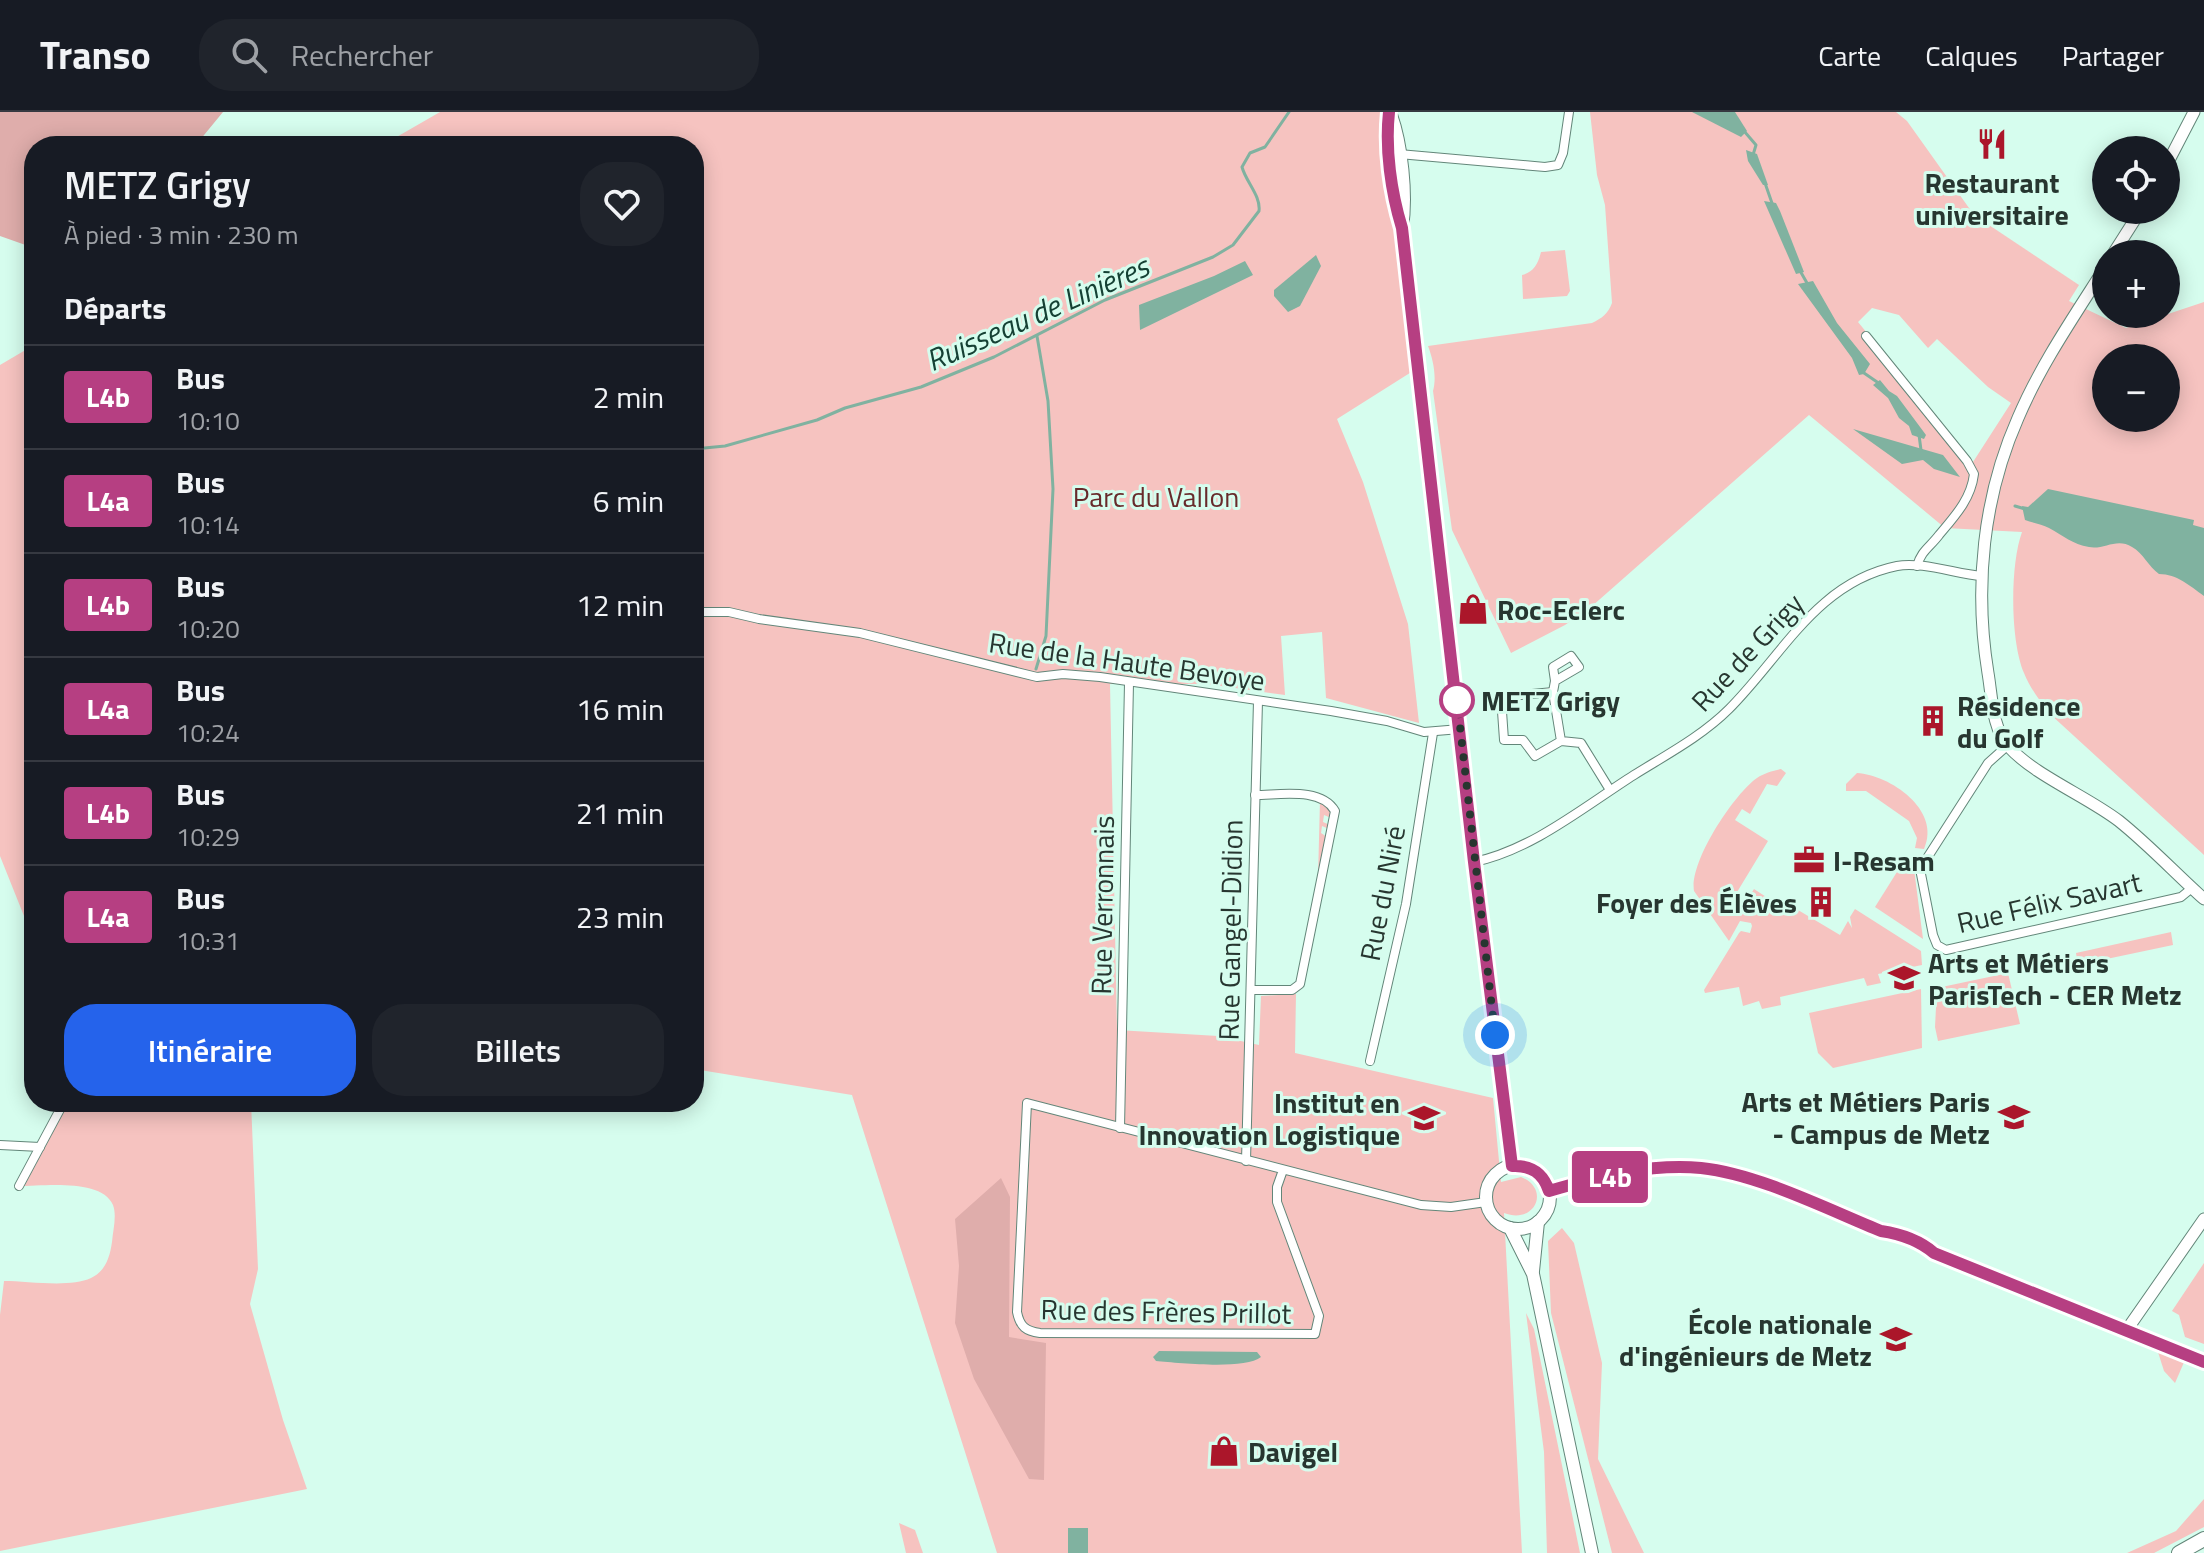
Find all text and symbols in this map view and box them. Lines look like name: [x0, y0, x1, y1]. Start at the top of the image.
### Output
search box: [199, 19, 759, 91]
text: Transo: [40, 26, 151, 84]
text: Rechercher: [291, 32, 433, 78]
icon: search: [227, 33, 271, 77]
text: Carte: [1818, 34, 1881, 77]
text: Calques: [1925, 34, 2018, 77]
text: Partager: [2062, 34, 2164, 77]
restaurant icon: Restaurant universitaire: [1975, 127, 2009, 161]
map controls: [2092, 136, 2180, 432]
button: locate: [2092, 136, 2180, 224]
text: METZ Grigy: [64, 156, 251, 214]
place label: Restaurant universitaire: [1915, 161, 2069, 236]
button: heart: [580, 162, 664, 246]
text: À pied · 3 min · 230 m: [64, 215, 298, 254]
button: +: [2092, 240, 2180, 328]
water label: Ruisseau de Linières: [918, 242, 1158, 383]
text: Départs: [64, 285, 166, 331]
button: −: [2092, 344, 2180, 432]
text: Bus: [176, 355, 225, 401]
text: 2 min: [593, 374, 664, 420]
text: L4b: [86, 375, 130, 418]
text: 10:10: [176, 401, 240, 440]
text: Bus: [176, 459, 225, 505]
park label: Parc du Vallon: [1073, 475, 1239, 518]
text: 6 min: [593, 478, 664, 524]
text: L4a: [86, 479, 130, 522]
text: 10:14: [176, 505, 240, 544]
text: Bus: [176, 563, 225, 609]
text: 12 min: [576, 582, 664, 628]
text: L4b: [86, 583, 130, 626]
street label: Rue de Grigy: [1681, 583, 1813, 721]
place label: Roc-Eclerc: [1497, 588, 1625, 631]
shop icon: Roc-Eclerc: [1456, 592, 1490, 626]
text: 10:20: [176, 609, 240, 648]
street label: Rue de la Haute Bevoye: [986, 620, 1268, 702]
text: Bus: [176, 667, 225, 713]
place label: METZ Grigy: [1481, 679, 1620, 722]
marker: METZ Grigy: [1440, 683, 1474, 717]
place label: Résidence du Golf: [1957, 684, 2081, 759]
text: 16 min: [576, 686, 664, 732]
text: L4a: [86, 687, 130, 730]
building icon: Résidence du Golf: [1916, 704, 1950, 738]
text: 10:24: [176, 713, 240, 752]
text: Bus: [176, 771, 225, 817]
text: 21 min: [576, 790, 664, 836]
text: L4b: [86, 791, 130, 834]
street label: Rue Verronnais: [1079, 815, 1125, 995]
text: 10:29: [176, 817, 240, 856]
street label: Rue Gangel-Didion: [1207, 819, 1253, 1041]
street label: Rue du Niré: [1348, 822, 1416, 964]
place label: I-Resam: [1833, 839, 1935, 882]
office icon: I-Resam: [1792, 843, 1826, 877]
street label: Rue Félix Savart: [1953, 860, 2146, 944]
text: Bus: [176, 875, 225, 921]
place label: Foyer des Élèves: [1596, 881, 1797, 924]
building icon: Foyer des Élèves: [1804, 885, 1838, 919]
text: 23 min: [576, 894, 664, 940]
text: L4a: [86, 895, 130, 938]
text: 10:31: [176, 921, 240, 960]
place label: Arts et Métiers ParisTech - CER Metz: [1928, 941, 2182, 1016]
school or university icon: Arts et Métiers ParisTech - CER Metz: [1887, 961, 1921, 995]
button: Itinéraire: [64, 1004, 356, 1096]
button: Billets: [372, 1004, 664, 1096]
your location: [1475, 1015, 1515, 1055]
place label: Arts et Métiers Paris - Campus de Metz: [1741, 1080, 1990, 1155]
place label: Institut en Innovation Logistique: [1138, 1081, 1400, 1156]
school or university icon: Arts et Métiers Paris - Campus de Metz: [1997, 1100, 2031, 1134]
school or university icon: Institut en Innovation Logistique: [1407, 1101, 1441, 1135]
line badge: L4b: [1564, 1151, 1656, 1203]
text: L4b: [1588, 1155, 1632, 1198]
street label: Rue des Frères Prillot: [1040, 1287, 1292, 1335]
place label: École nationale d'ingénieurs de Metz: [1619, 1302, 1872, 1377]
school or university icon: École nationale d'ingénieurs de Metz: [1879, 1322, 1913, 1356]
place label: Davigel: [1248, 1430, 1338, 1473]
shop icon: Davigel: [1207, 1434, 1241, 1468]

